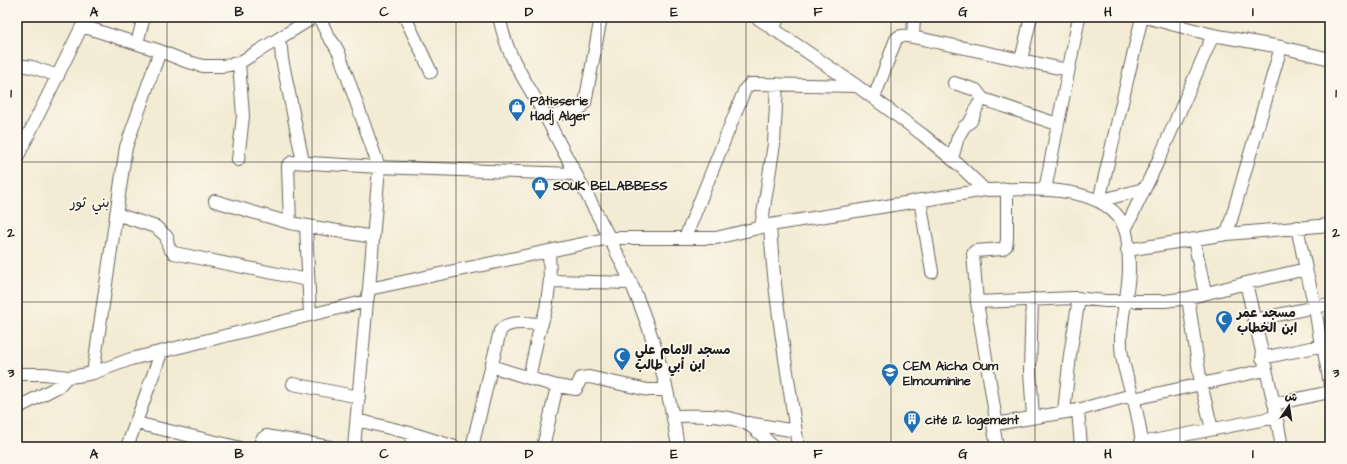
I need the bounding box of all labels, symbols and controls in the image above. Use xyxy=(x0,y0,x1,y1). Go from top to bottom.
text: A xyxy=(90,3,99,21)
text: B xyxy=(234,3,244,21)
text: C xyxy=(379,3,389,21)
text: D xyxy=(525,3,534,21)
text: E xyxy=(670,3,678,21)
text: F xyxy=(813,3,823,21)
text: G xyxy=(958,3,968,21)
text: H xyxy=(1104,3,1112,21)
text: I xyxy=(1252,3,1254,21)
text: 1 xyxy=(10,84,12,102)
text: 1 xyxy=(1335,84,1337,102)
place label: Pâtisserie Hadj Alger xyxy=(530,92,591,127)
shop icon: Pâtisserie Hadj Alger xyxy=(507,97,527,122)
shop icon: SOUK BELABBESS xyxy=(530,175,550,200)
place label: SOUK BELABBESS xyxy=(552,177,668,195)
district label: بني ثور xyxy=(69,193,110,215)
text: 2 xyxy=(6,224,15,242)
text: 2 xyxy=(1331,224,1340,242)
place label: مسجد عمر ابن الخطاب xyxy=(1235,304,1297,337)
mosque icon: مسجد عمر ابن الخطاب xyxy=(1214,309,1234,334)
place label: مسجد الامام علي ابن أبي طالب xyxy=(635,341,731,377)
mosque icon: مسجد الامام علي ابن أبي طالب xyxy=(612,346,632,371)
place label: CEM Aicha Oum Elmouminine xyxy=(903,357,999,390)
school or university icon: CEM Aicha Oum Elmouminine xyxy=(880,362,900,387)
text: 3 xyxy=(7,364,15,382)
text: 3 xyxy=(1332,364,1340,382)
north arrow xyxy=(1269,386,1309,426)
text: ش xyxy=(1284,388,1299,405)
building icon: cité 12 logement xyxy=(902,409,922,434)
place label: cité 12 logement xyxy=(925,411,1020,431)
text: A xyxy=(90,445,99,463)
text: B xyxy=(234,445,244,463)
text: C xyxy=(379,445,389,463)
text: D xyxy=(525,445,534,463)
text: E xyxy=(670,445,678,463)
text: F xyxy=(813,445,823,463)
text: G xyxy=(958,445,968,463)
text: H xyxy=(1104,445,1112,463)
text: I xyxy=(1252,445,1254,463)

